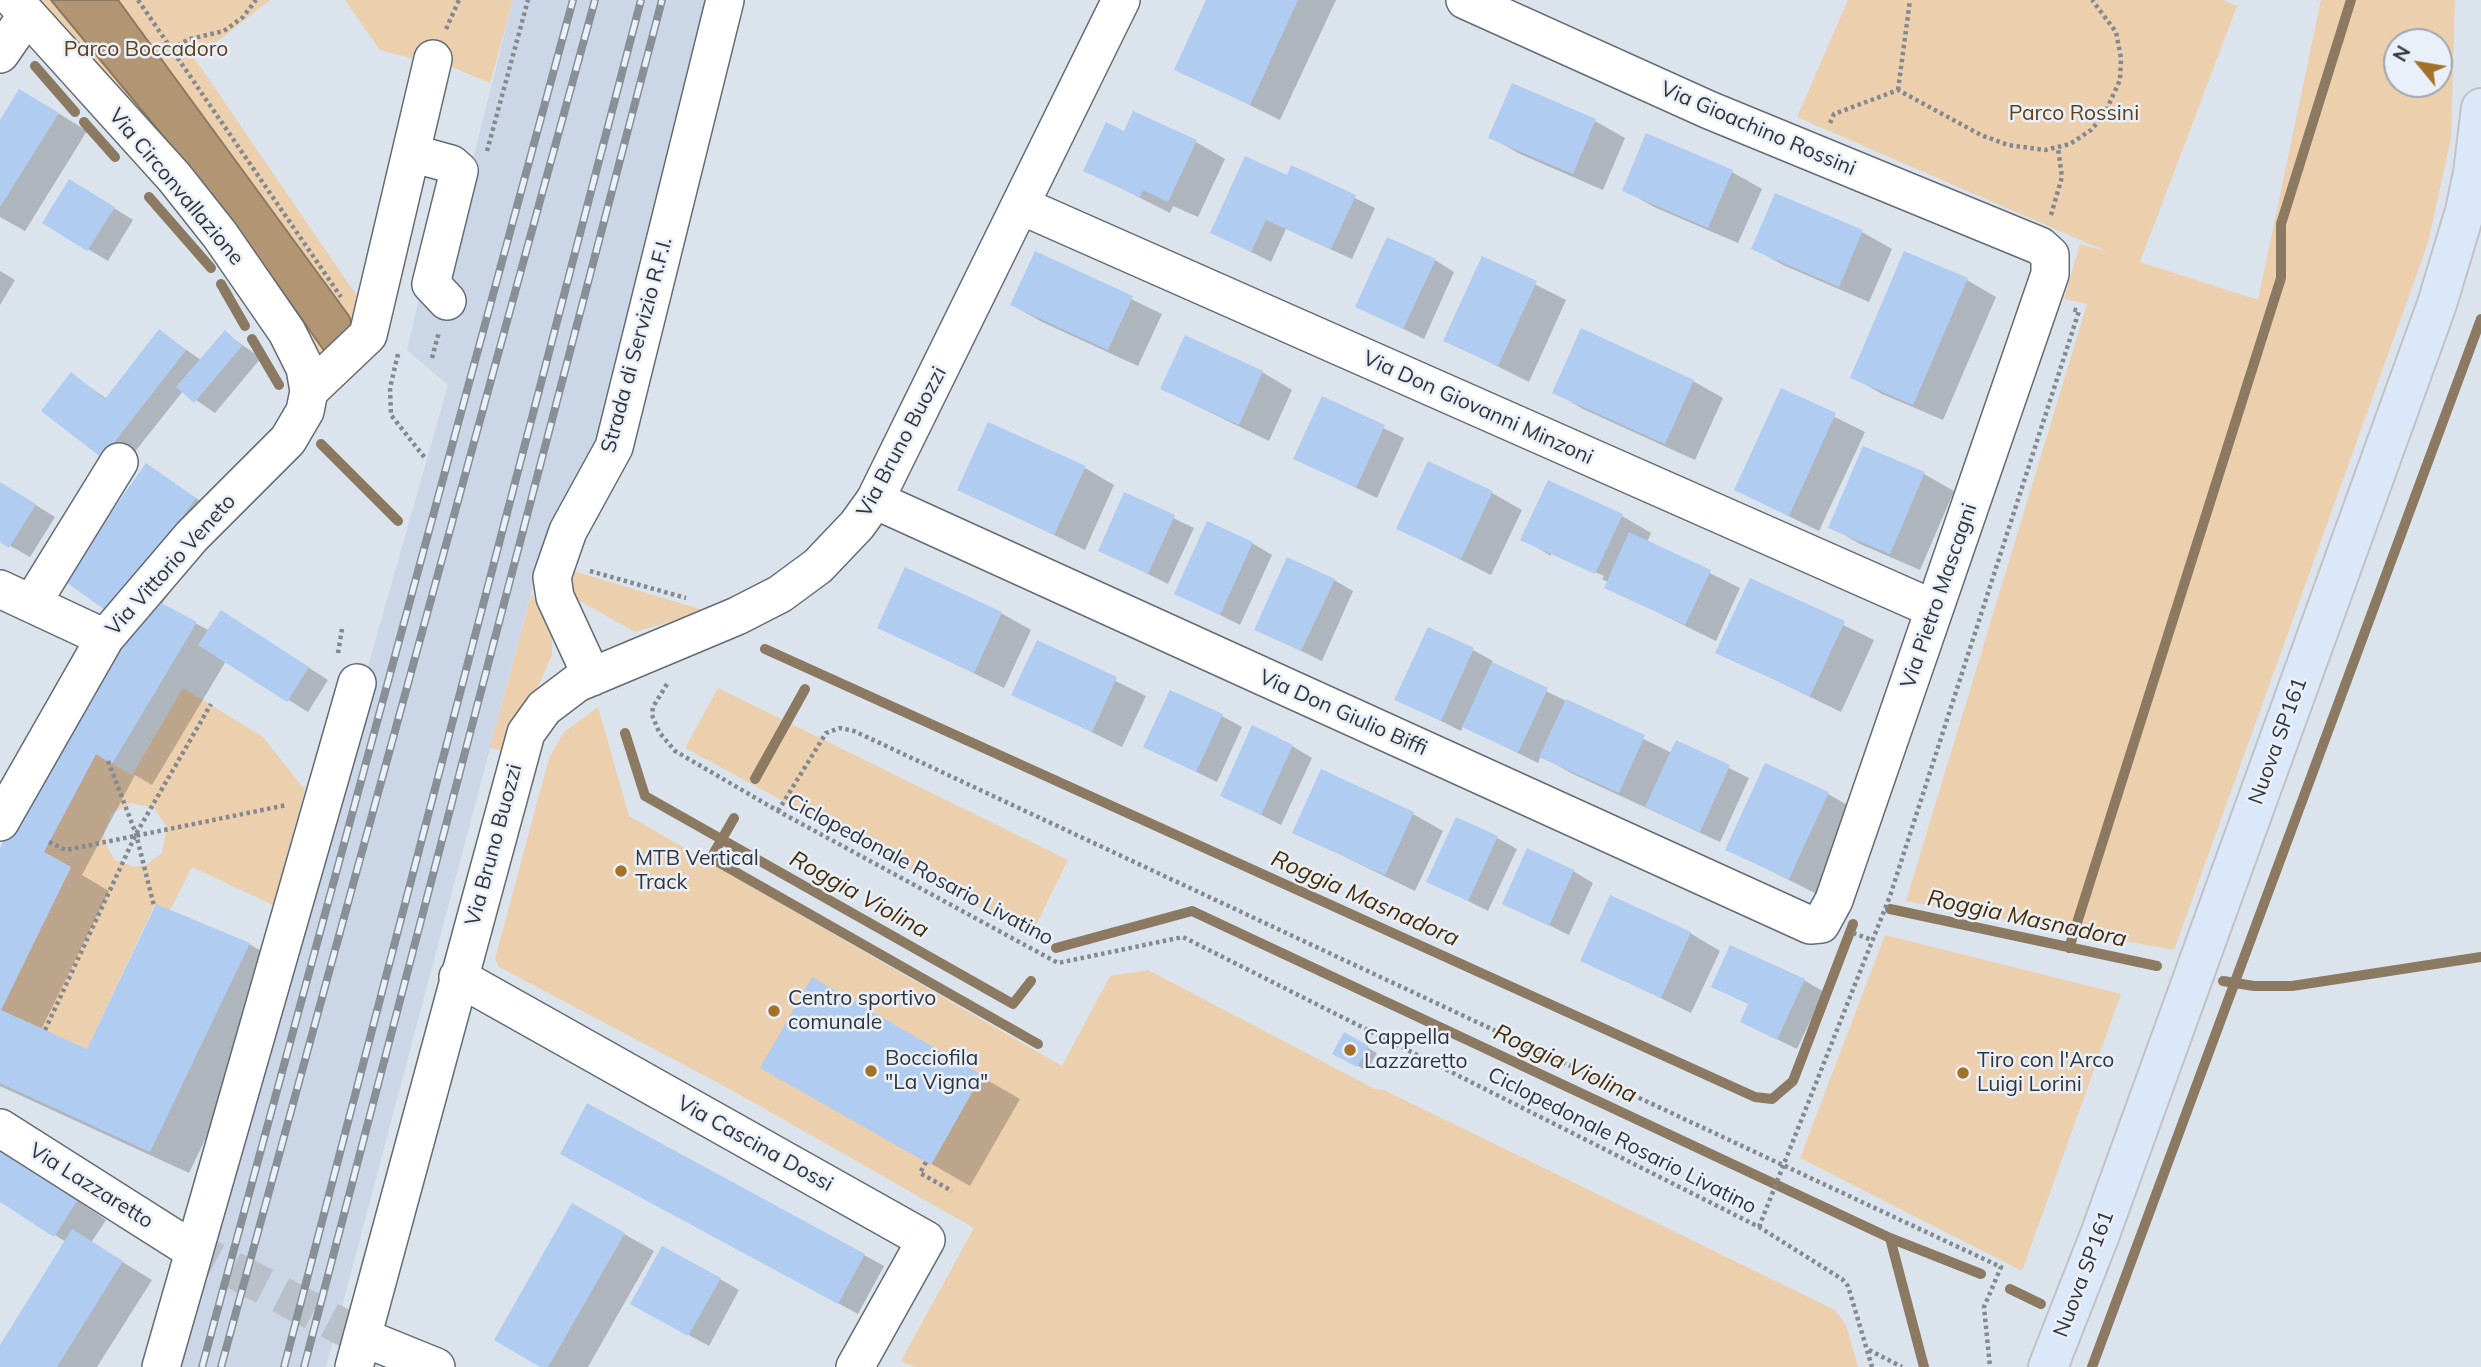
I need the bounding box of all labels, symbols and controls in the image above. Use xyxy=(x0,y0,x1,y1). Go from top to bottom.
north arrow xyxy=(2383,28,2453,98)
park label: Parco Boccadoro xyxy=(64,37,228,63)
text: N xyxy=(2388,41,2416,66)
street label: Via Gioachino Rossini xyxy=(1657,76,1859,182)
park label: Parco Rossini xyxy=(2009,101,2139,127)
street label: Via Circonvallazione xyxy=(103,104,249,270)
street label: Strada di Servizio R.F.I. xyxy=(596,234,678,456)
street label: Via Don Giovanni Minzoni xyxy=(1359,346,1597,470)
street label: Via Bruno Buozzi xyxy=(852,363,952,521)
street label: Via Vittorio Veneto xyxy=(101,489,241,641)
street label: Via Pietro Mascagni xyxy=(1895,500,1983,692)
street label: Via Don Giulio Biffi xyxy=(1255,665,1431,761)
street label: Nuova SP161 xyxy=(2243,674,2313,808)
street label: Via Bruno Buozzi xyxy=(460,761,528,929)
street label: Ciclopedonale Rosario Livatino xyxy=(782,789,1058,951)
water label: Roggia Violina xyxy=(785,845,933,945)
water label: Roggia Masnadora xyxy=(1267,845,1463,953)
place label: MTB Vertical Track xyxy=(635,846,759,896)
marker: MTB Vertical Track xyxy=(613,863,629,879)
water label: Roggia Masnadora xyxy=(1925,884,2129,954)
place label: Centro sportivo comunale xyxy=(788,986,936,1036)
marker: Centro sportivo comunale xyxy=(766,1003,782,1019)
water label: Roggia Violina xyxy=(1489,1019,1641,1109)
place label: Cappella Lazzaretto xyxy=(1364,1025,1468,1075)
marker: Cappella Lazzaretto xyxy=(1342,1042,1358,1058)
place label: Bocciofila "La Vigna" xyxy=(885,1046,988,1096)
place label: Tiro con l'Arco Luigi Lorini xyxy=(1977,1048,2114,1098)
street label: Ciclopedonale Rosario Livatino xyxy=(1483,1062,1761,1220)
marker: Bocciofila "La Vigna" xyxy=(863,1063,879,1079)
marker: Tiro con l'Arco Luigi Lorini xyxy=(1955,1065,1971,1081)
street label: Via Cascina Dossi xyxy=(673,1091,837,1197)
street label: Via Lazzaretto xyxy=(24,1138,158,1234)
street label: Nuova SP161 xyxy=(2048,1207,2120,1341)

